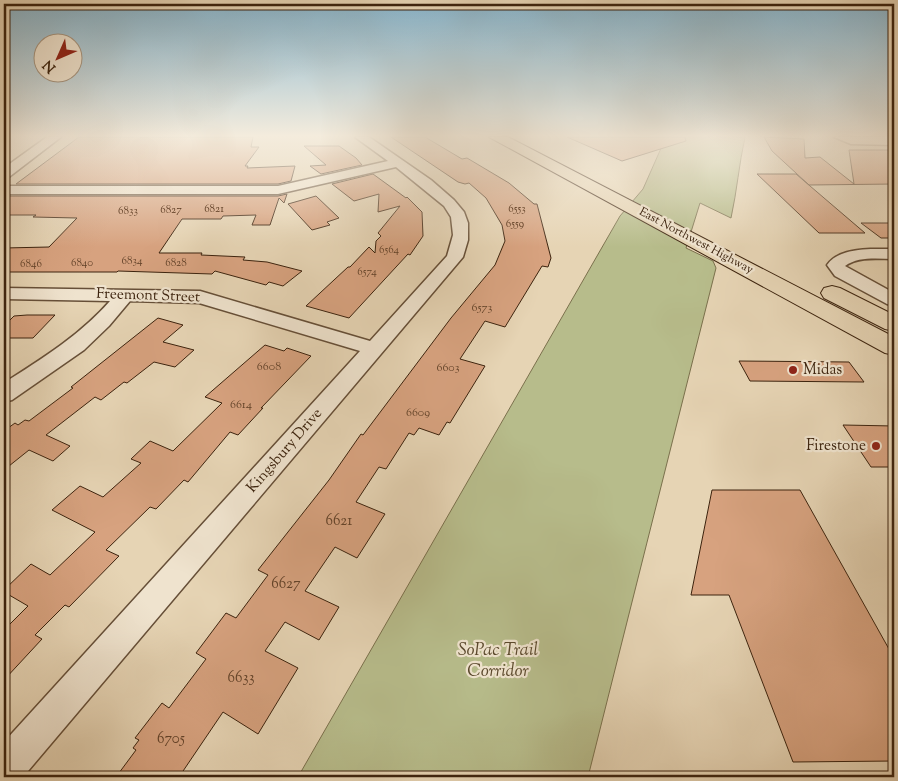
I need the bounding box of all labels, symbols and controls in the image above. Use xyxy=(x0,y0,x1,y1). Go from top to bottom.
north arrow xyxy=(32,32,82,82)
text: N xyxy=(39,55,61,77)
house number: 6821 xyxy=(204,201,224,217)
house number: 6553 xyxy=(508,201,526,217)
house number: 6827 xyxy=(160,202,182,218)
house number: 6833 xyxy=(118,203,138,219)
street label: East Northwest Highway xyxy=(636,203,756,279)
house number: 6559 xyxy=(506,216,524,232)
house number: 6564 xyxy=(379,242,399,258)
house number: 6834 xyxy=(122,253,143,269)
house number: 6840 xyxy=(71,255,93,271)
house number: 6828 xyxy=(165,255,187,271)
house number: 6846 xyxy=(20,256,42,272)
house number: 6574 xyxy=(357,264,377,280)
street label: Freemont Street xyxy=(96,284,200,308)
house number: 6573 xyxy=(472,299,493,317)
house number: 6608 xyxy=(257,358,281,376)
house number: 6603 xyxy=(436,359,460,377)
place label: Midas xyxy=(803,360,842,381)
marker: Midas xyxy=(787,364,799,376)
house number: 6614 xyxy=(230,396,252,414)
street label: Kingsbury Drive xyxy=(242,404,328,498)
house number: 6609 xyxy=(406,404,430,422)
place label: Firestone xyxy=(806,436,866,457)
marker: Firestone xyxy=(870,440,882,452)
house number: 6621 xyxy=(326,511,352,532)
house number: 6627 xyxy=(271,574,301,595)
park label: SoPac Trail Corridor xyxy=(458,638,538,685)
house number: 6633 xyxy=(227,668,255,689)
house number: 6705 xyxy=(157,729,185,750)

